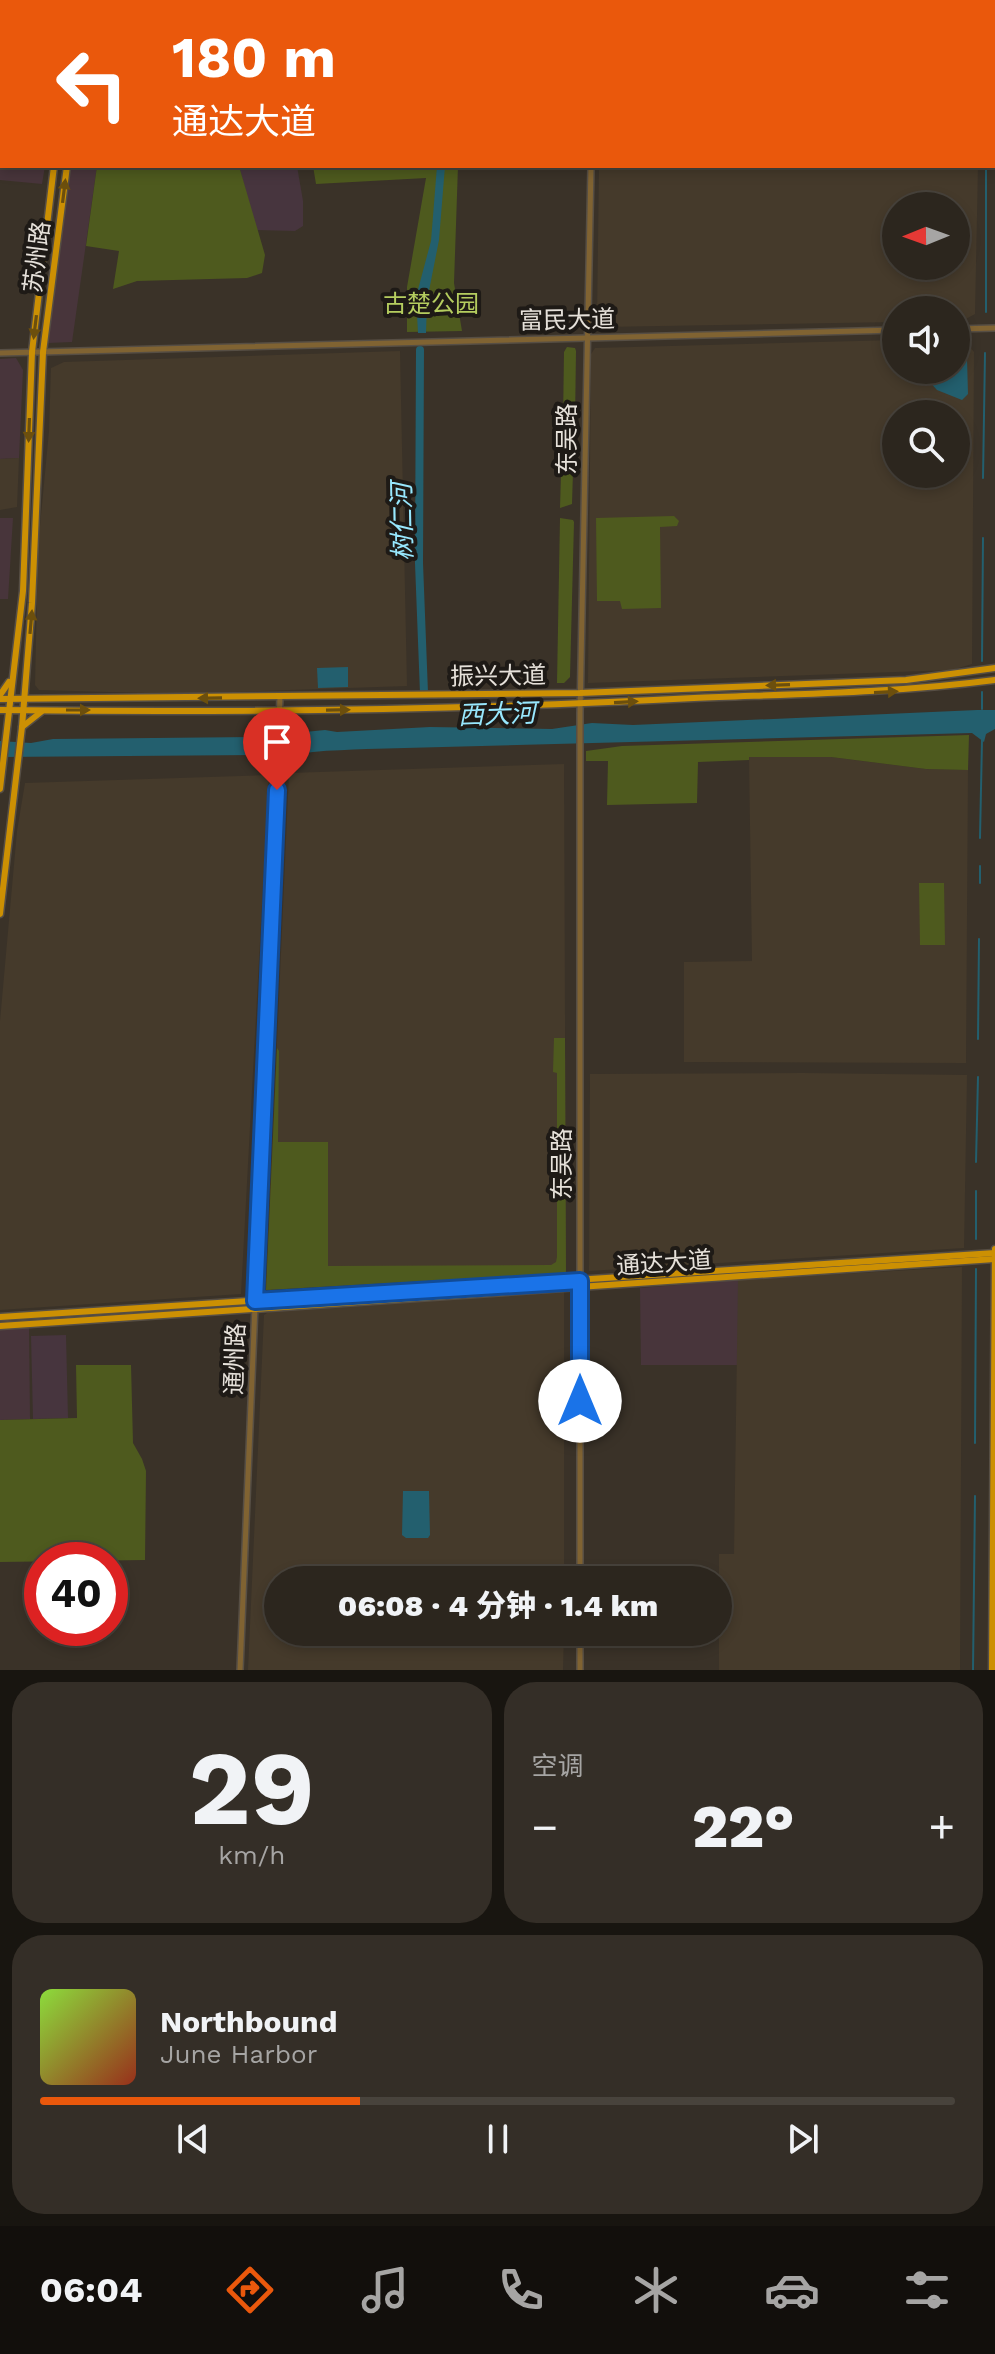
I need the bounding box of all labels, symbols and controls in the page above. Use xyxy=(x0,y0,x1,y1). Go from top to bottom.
text: 180 m xyxy=(172,25,336,91)
icon: left xyxy=(40,32,144,136)
text: 通达大道 xyxy=(172,101,316,143)
one-way arrow xyxy=(57,178,70,203)
north arrow xyxy=(882,192,970,280)
map controls xyxy=(882,192,970,488)
street label: 苏州路 xyxy=(19,220,55,294)
park label: 古楚公园 xyxy=(383,290,479,318)
button: sound xyxy=(882,296,970,384)
street label: 富民大道 xyxy=(519,305,615,335)
one-way arrow xyxy=(28,315,41,340)
button: search xyxy=(882,400,970,488)
street label: 东吴路 xyxy=(553,403,581,475)
one-way arrow xyxy=(22,418,35,443)
water label: 树仁河 xyxy=(386,478,418,561)
one-way arrow xyxy=(24,609,37,634)
street label: 振兴大道 xyxy=(450,661,546,691)
one-way arrow xyxy=(765,679,790,692)
one-way arrow xyxy=(874,685,899,698)
one-way arrow xyxy=(197,692,222,704)
one-way arrow xyxy=(614,695,639,708)
water label: 西大河 xyxy=(457,697,541,730)
one-way arrow xyxy=(326,703,351,716)
one-way arrow xyxy=(66,704,91,716)
pin xyxy=(243,708,311,790)
icon: arrive xyxy=(255,720,299,764)
street label: 东吴路 xyxy=(548,1128,576,1200)
street label: 通达大道 xyxy=(615,1246,713,1280)
street label: 通州路 xyxy=(220,1323,250,1395)
position arrow xyxy=(538,1359,622,1443)
speed limit sign: 40 xyxy=(24,1542,128,1646)
text: 06:08 · 4 分钟 · 1.4 km xyxy=(338,1588,658,1623)
text: 29 xyxy=(189,1727,315,1849)
text: 空调 xyxy=(532,1751,584,1781)
text: 22° xyxy=(692,1791,795,1862)
text: − xyxy=(532,1801,558,1853)
text: + xyxy=(928,1801,955,1853)
text: km/h xyxy=(218,1840,285,1870)
text: Northbound xyxy=(160,2004,337,2039)
text: June Harbor xyxy=(160,2039,317,2069)
icon: previous xyxy=(171,2117,215,2161)
icon: pause xyxy=(476,2117,520,2161)
icon: next xyxy=(781,2117,825,2161)
icon: directions xyxy=(222,2262,278,2318)
icon: music xyxy=(357,2262,413,2318)
icon: phone xyxy=(493,2262,549,2318)
icon: climate xyxy=(628,2262,684,2318)
icon: car xyxy=(764,2262,820,2318)
icon: filters xyxy=(899,2262,955,2318)
text: 06:04 xyxy=(40,2269,142,2311)

